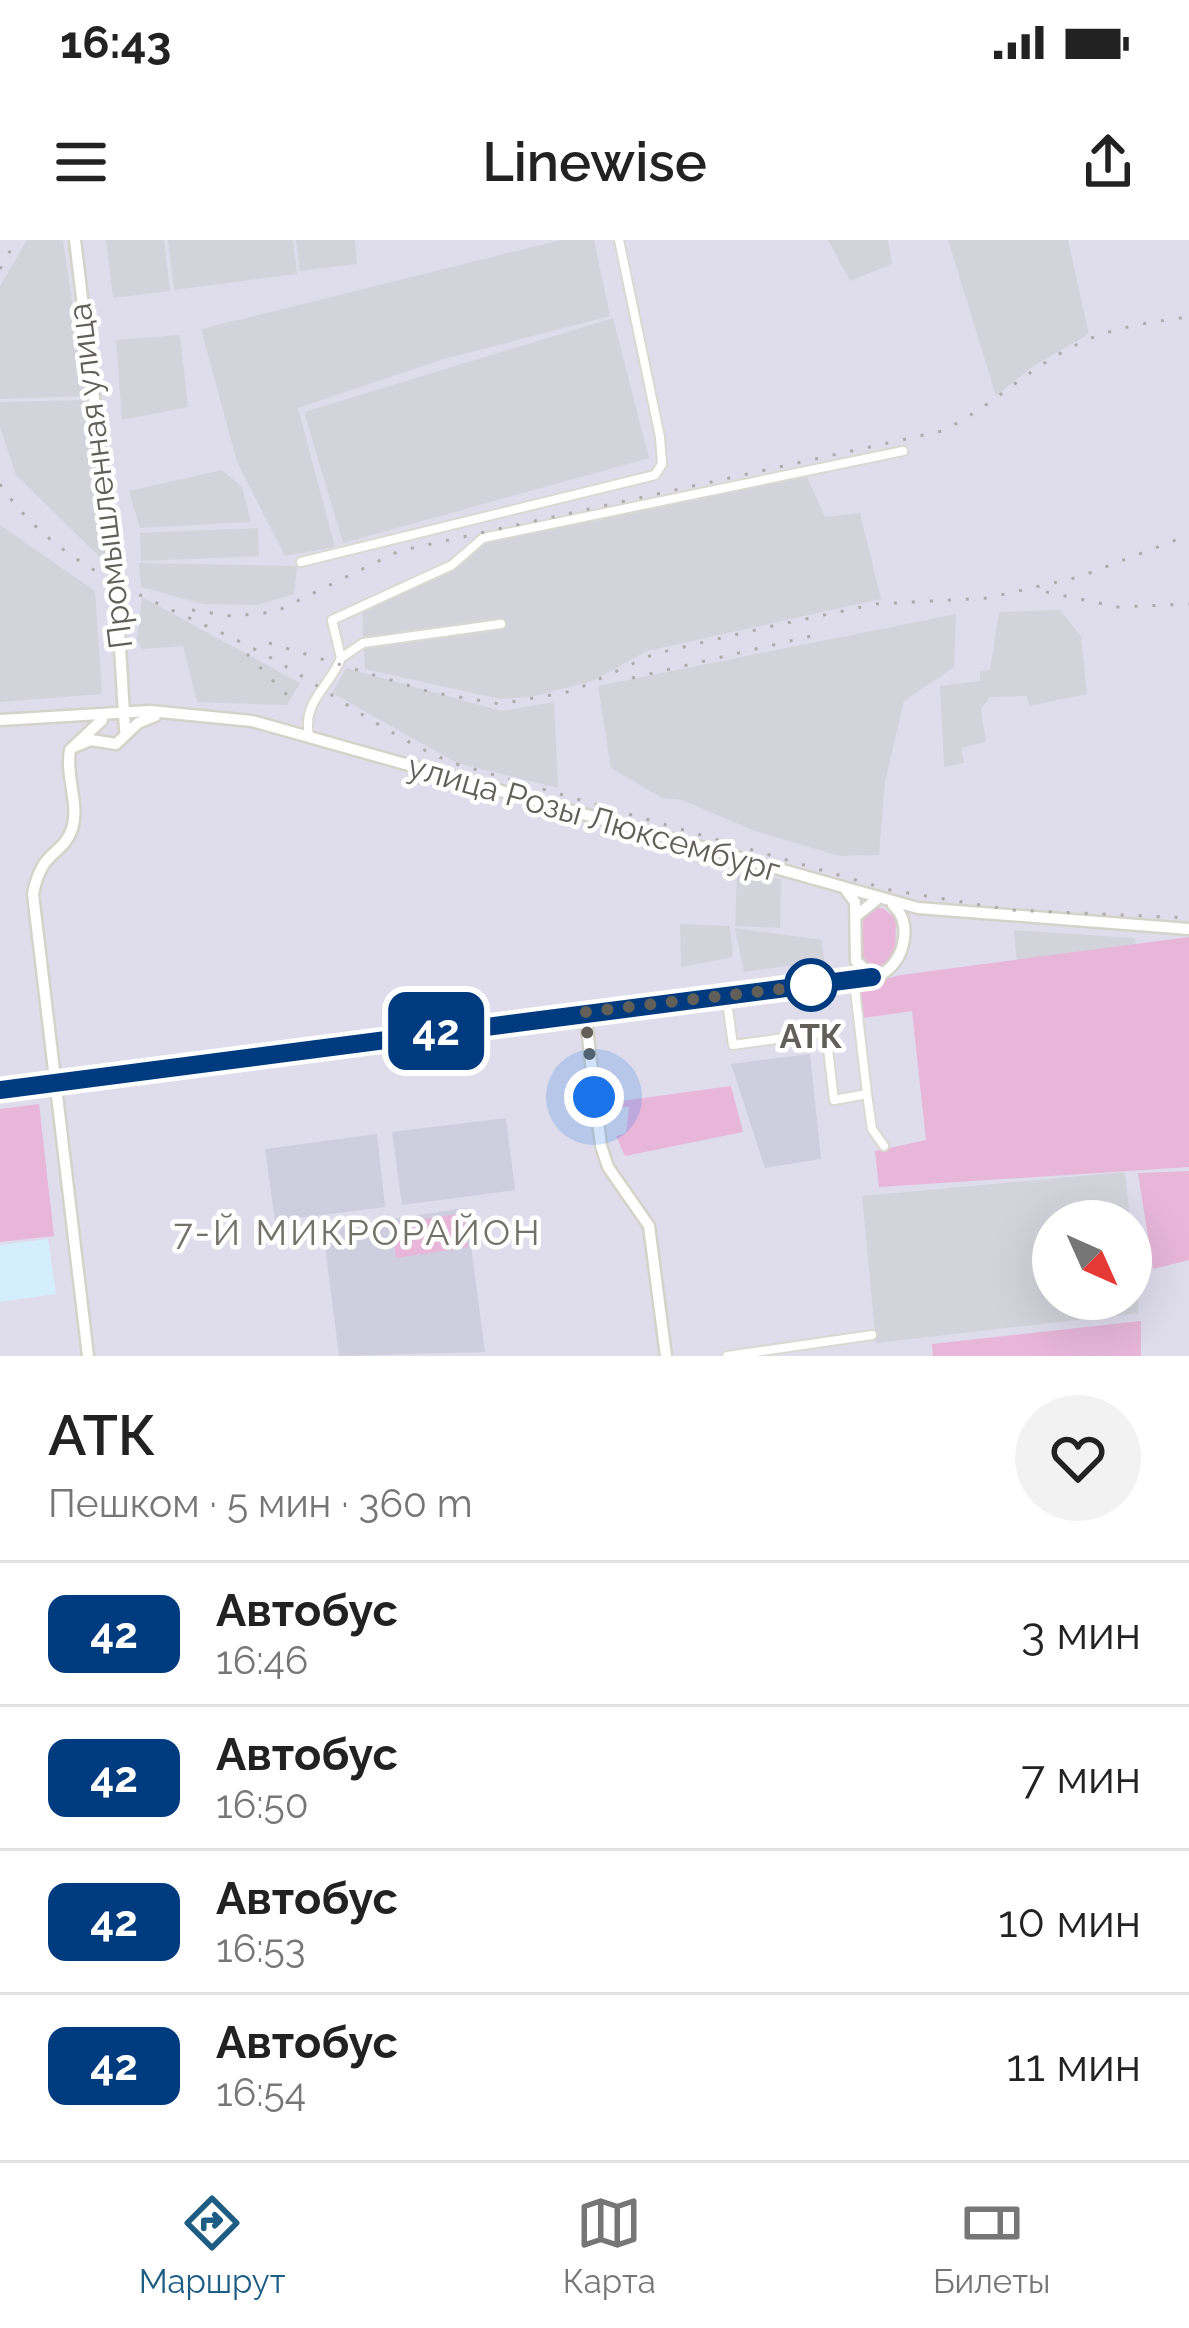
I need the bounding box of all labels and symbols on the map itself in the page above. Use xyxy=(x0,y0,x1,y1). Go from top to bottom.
street label: Промышленная улица xyxy=(59,301,141,651)
street label: улица Розы Люксембург xyxy=(403,746,785,890)
marker: АТК xyxy=(786,960,836,1010)
line badge: 42 xyxy=(382,992,490,1070)
place label: АТК xyxy=(779,1017,843,1056)
your location xyxy=(564,1067,624,1127)
north arrow xyxy=(1032,1200,1152,1320)
district label: 7-Й МИКРОРАЙОН xyxy=(173,1211,543,1253)

